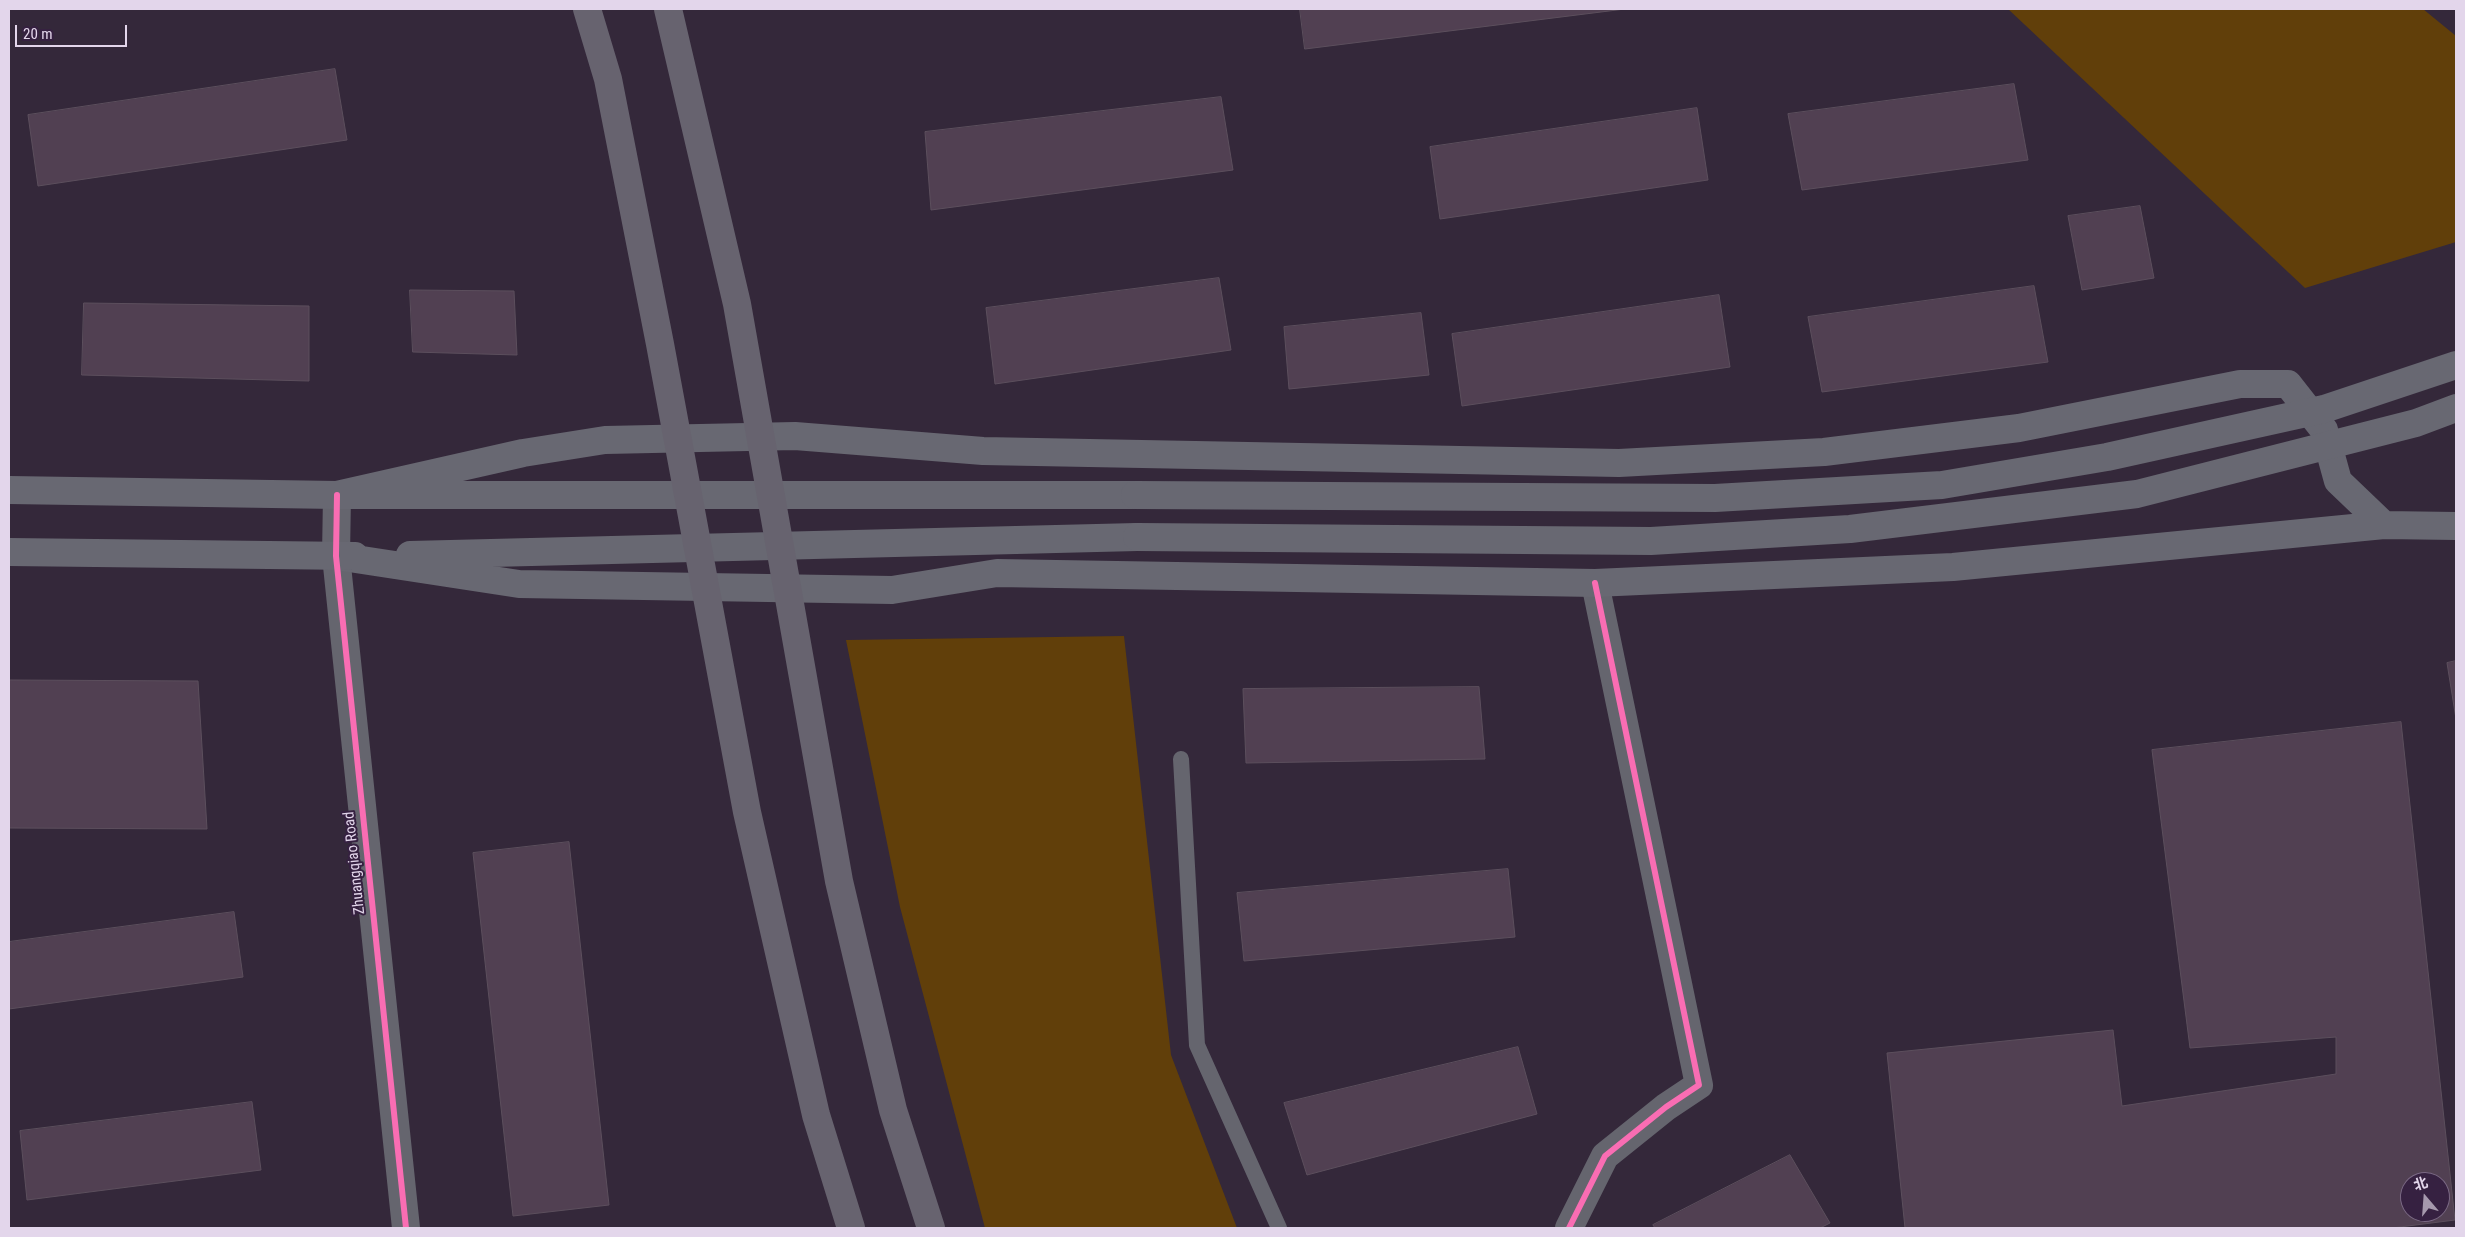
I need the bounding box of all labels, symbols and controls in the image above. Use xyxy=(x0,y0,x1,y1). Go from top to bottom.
scale bar xyxy=(18,15,130,47)
text: 20 m xyxy=(23,25,53,43)
street label: Zhuangqiao Road xyxy=(341,811,369,915)
north arrow xyxy=(2400,1172,2450,1222)
text: 北 xyxy=(2412,1174,2430,1193)

